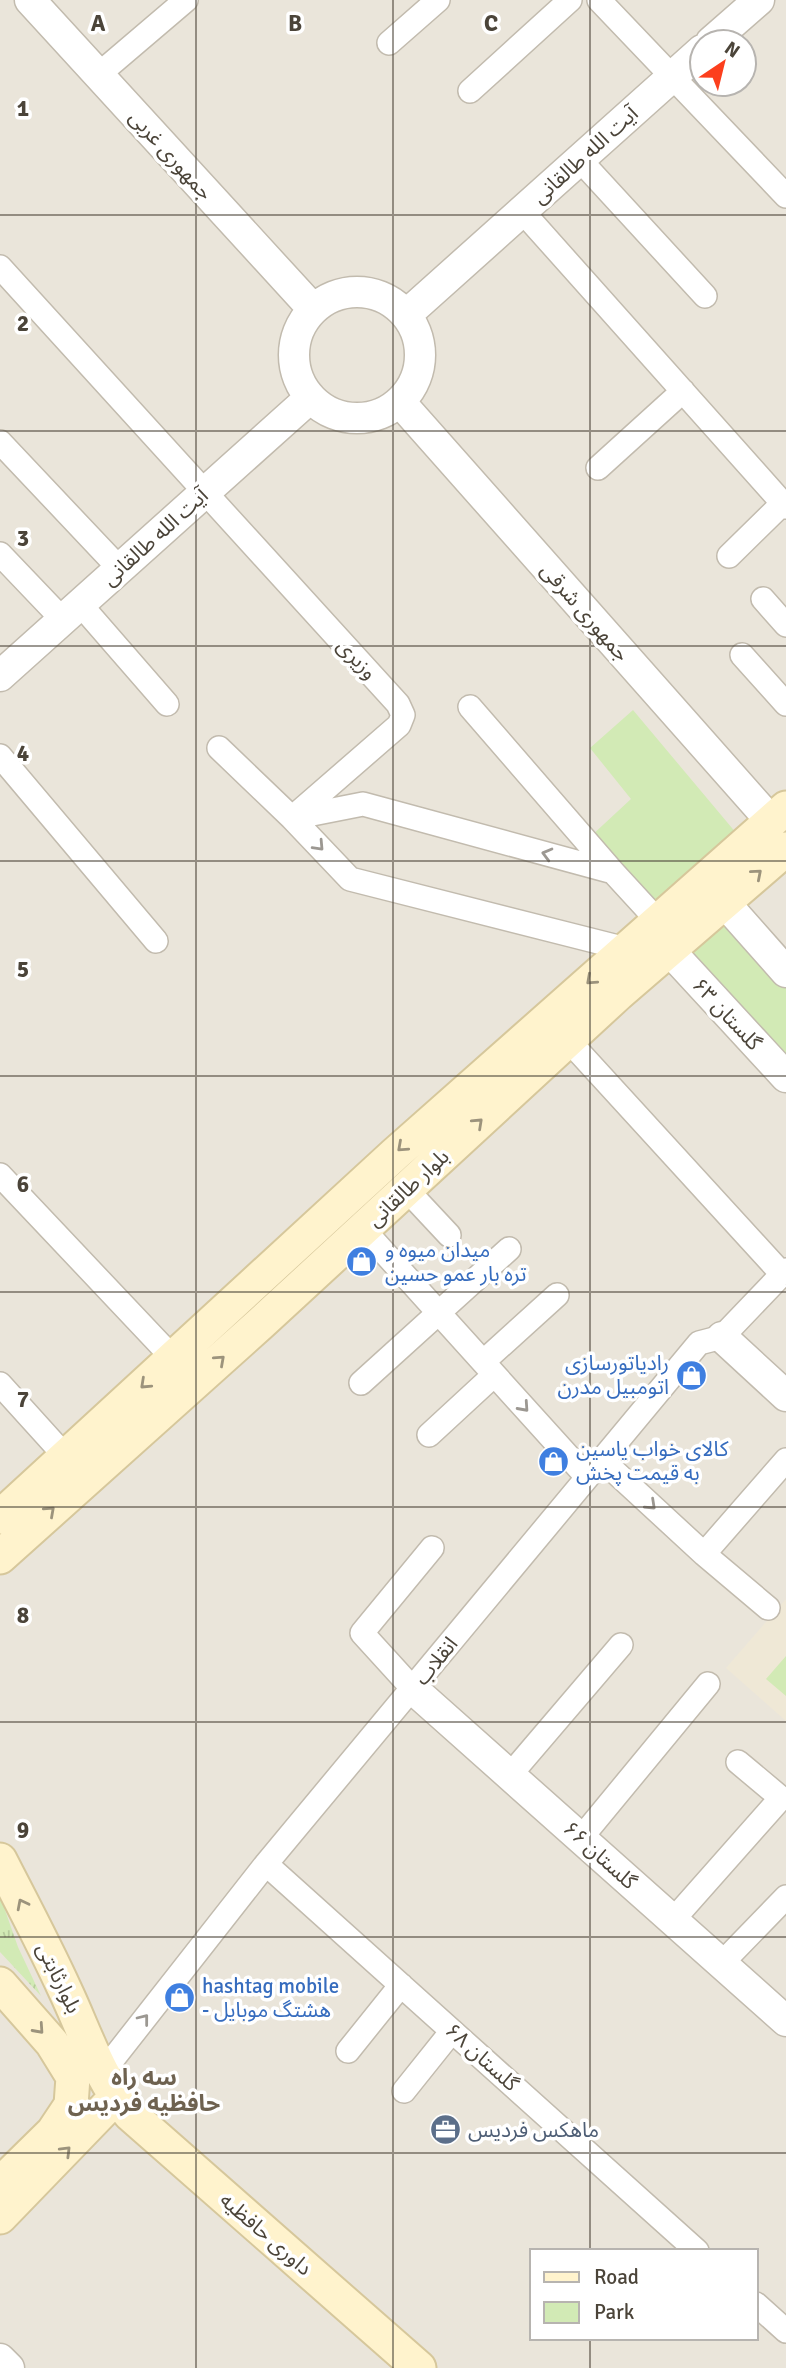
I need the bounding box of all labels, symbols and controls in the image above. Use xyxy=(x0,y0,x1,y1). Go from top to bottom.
text: A xyxy=(91,9,106,38)
text: B xyxy=(288,9,302,38)
text: C xyxy=(484,9,498,38)
north arrow xyxy=(688,28,758,98)
text: N xyxy=(720,36,744,64)
text: 1 xyxy=(17,94,29,123)
street label: آیت الله طالقانی xyxy=(527,100,644,209)
street label: جمهوری غربی xyxy=(124,104,218,206)
text: 2 xyxy=(17,309,29,338)
street label: آیت الله طالقانی xyxy=(97,482,214,591)
text: 3 xyxy=(17,524,29,553)
street label: جمهوری شرقی xyxy=(535,557,635,667)
street label: وزیری xyxy=(331,633,383,685)
text: 4 xyxy=(17,739,29,768)
one-way arrow xyxy=(310,838,323,851)
one-way arrow xyxy=(541,848,553,862)
one-way arrow xyxy=(749,870,762,882)
text: 5 xyxy=(17,955,29,984)
one-way arrow xyxy=(586,972,599,984)
street label: گلستان ۶۳ xyxy=(687,972,767,1056)
one-way arrow xyxy=(470,1119,483,1131)
one-way arrow xyxy=(398,1139,411,1152)
street label: بلوار طالقانی xyxy=(362,1144,454,1232)
text: 6 xyxy=(17,1170,29,1199)
place label: میدان میوه و تره بار عمو حسین xyxy=(385,1237,527,1287)
shop icon: میدان میوه و تره بار عمو حسین xyxy=(345,1245,379,1279)
place label: رادیاتورسازی اتومبیل مدرن xyxy=(558,1350,669,1400)
one-way arrow xyxy=(212,1356,225,1368)
shop icon: رادیاتورسازی اتومبیل مدرن xyxy=(675,1358,709,1392)
one-way arrow xyxy=(140,1376,153,1388)
text: 7 xyxy=(17,1385,29,1414)
one-way arrow xyxy=(516,1399,528,1412)
place label: کالای خواب یاسین به قیمت پخش xyxy=(576,1436,729,1486)
shop icon: کالای خواب یاسین به قیمت پخش xyxy=(536,1444,570,1478)
one-way arrow xyxy=(643,1497,656,1510)
one-way arrow xyxy=(42,1507,55,1519)
text: 8 xyxy=(17,1601,29,1630)
street label: انقلاب xyxy=(409,1632,463,1690)
street label: گلستان ۶۶ xyxy=(558,1815,642,1895)
text: 9 xyxy=(17,1816,29,1845)
one-way arrow xyxy=(16,1899,30,1911)
street label: بلوارثابتی xyxy=(31,1938,87,2018)
place label: hashtag mobile - هشتگ موبایل xyxy=(202,1973,339,2023)
shop icon: hashtag mobile - هشتگ موبایل xyxy=(162,1981,196,2015)
one-way arrow xyxy=(136,2015,149,2027)
street label: گلستان ۶۸ xyxy=(440,2017,524,2097)
one-way arrow xyxy=(31,2020,43,2033)
district label: سه راه حافظیه فردیس xyxy=(68,2063,220,2118)
office icon: ماهکس فردیس xyxy=(428,2113,462,2147)
place label: ماهکس فردیس xyxy=(468,2117,599,2143)
one-way arrow xyxy=(57,2146,70,2159)
street label: داوری حافظیه xyxy=(215,2187,317,2281)
legend xyxy=(530,2249,758,2340)
text: Road xyxy=(594,2264,639,2290)
text: Park xyxy=(594,2299,635,2325)

